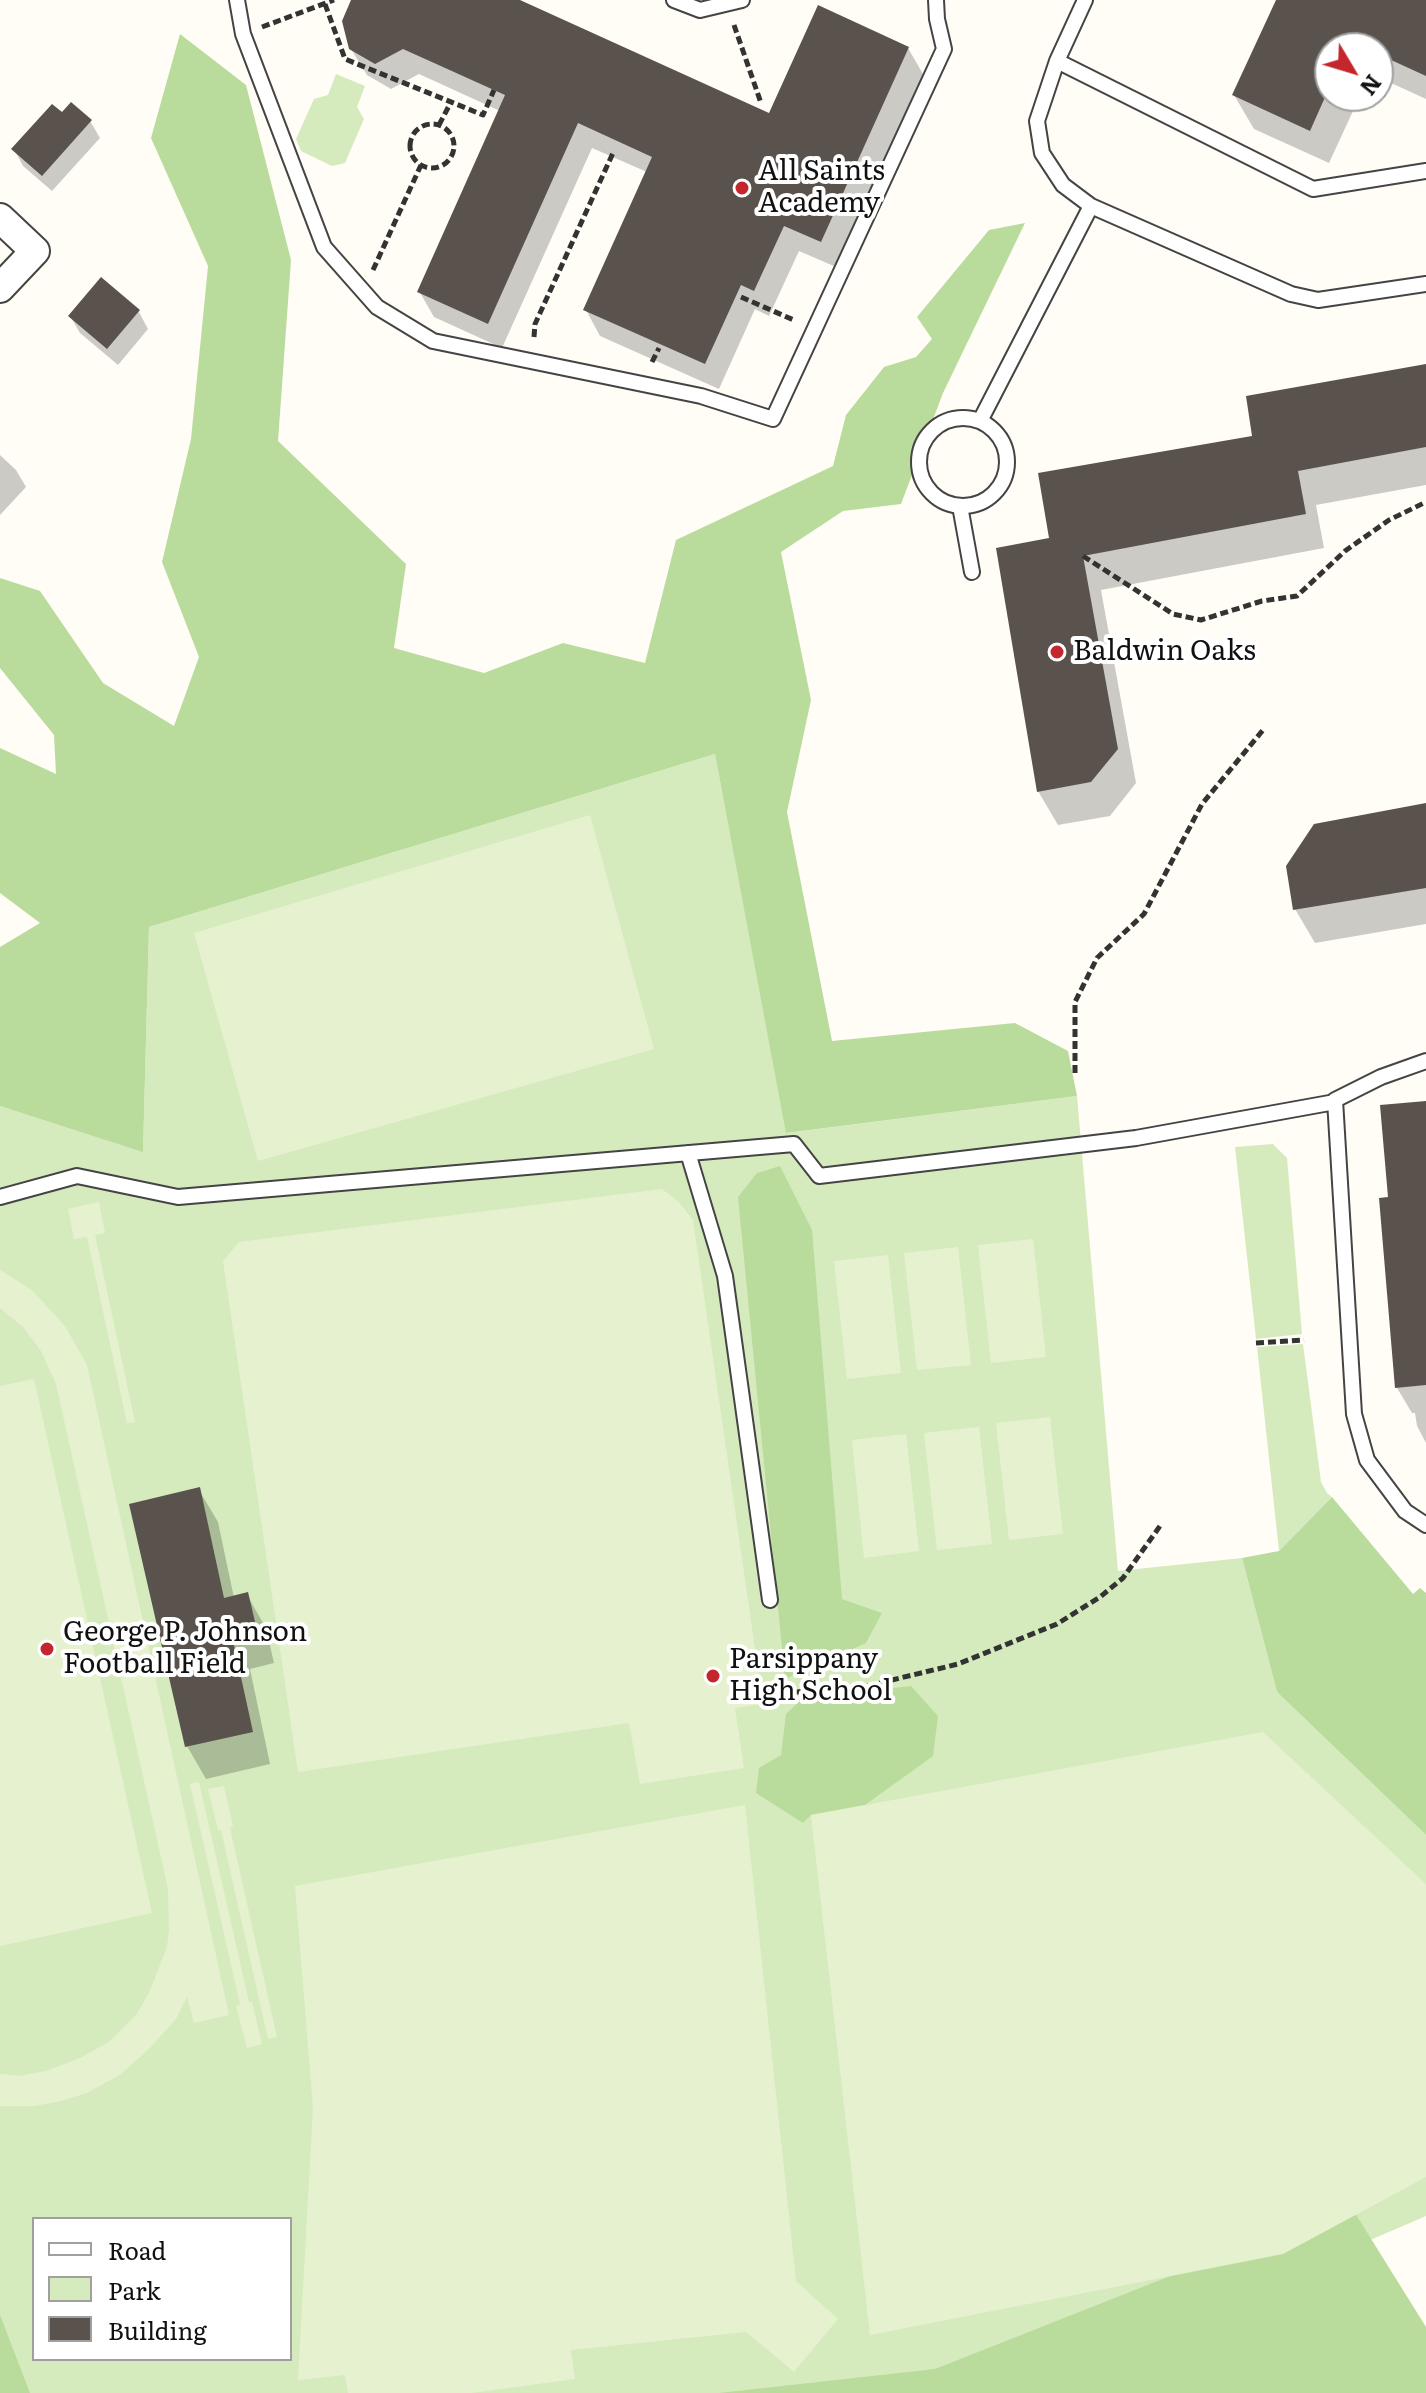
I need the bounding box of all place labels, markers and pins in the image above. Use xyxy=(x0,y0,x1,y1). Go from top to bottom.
place label: All Saints Academy xyxy=(758,155,885,221)
marker: All Saints Academy xyxy=(733,179,751,197)
place label: Baldwin Oaks xyxy=(1073,635,1256,669)
marker: Baldwin Oaks xyxy=(1048,643,1066,661)
place label: George P. Johnson Football Field xyxy=(63,1616,307,1682)
marker: George P. Johnson Football Field xyxy=(38,1640,56,1658)
place label: Parsippany High School xyxy=(729,1643,892,1709)
marker: Parsippany High School xyxy=(704,1667,722,1685)

